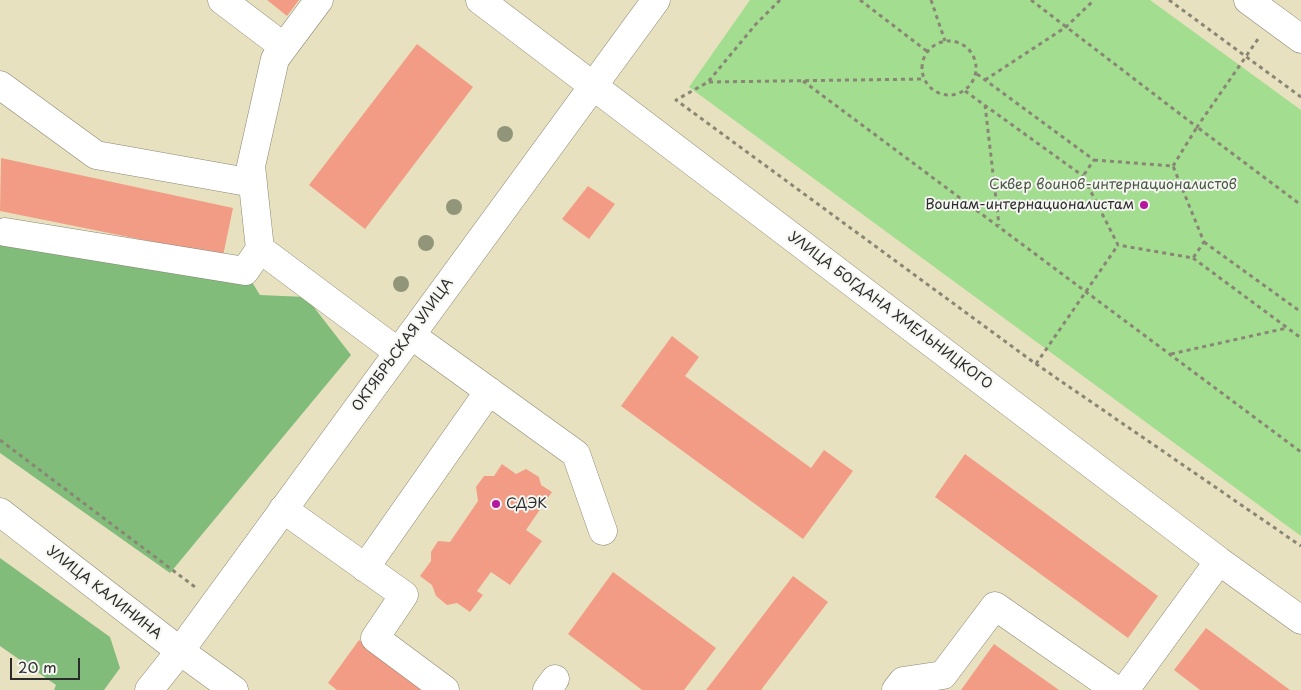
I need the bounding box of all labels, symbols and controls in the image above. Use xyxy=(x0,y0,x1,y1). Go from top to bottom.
park label: Сквер воинов-интернационалистов xyxy=(989,177,1237,193)
place label: Воинам-интернационалистам xyxy=(925,197,1134,213)
marker: Воинам-интернационалистам xyxy=(1138,199,1150,211)
street label: УЛИЦА БОГДАНА ХМЕЛЬНИЦКОГО xyxy=(785,229,995,393)
street label: ОКТЯБРЬСКАЯ УЛИЦА xyxy=(349,275,457,415)
place label: СДЭК xyxy=(506,496,547,512)
marker: СДЭК xyxy=(490,498,502,510)
street label: УЛИЦА КАЛИНИНА xyxy=(43,543,165,643)
scale bar xyxy=(12,648,82,680)
text: 20 m xyxy=(18,655,57,678)

